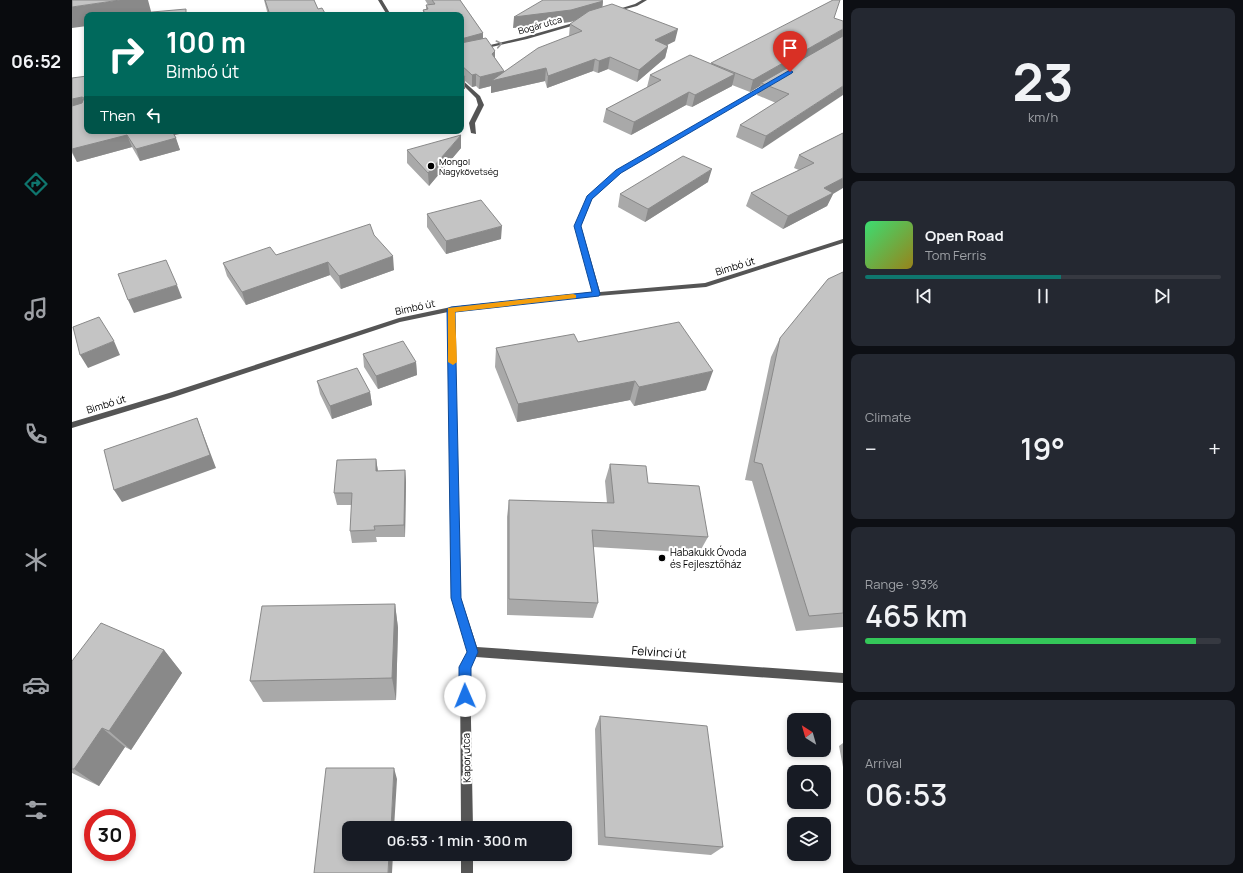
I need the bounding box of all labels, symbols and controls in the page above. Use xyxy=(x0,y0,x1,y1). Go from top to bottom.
street label: Bogár utca xyxy=(517,13,563,37)
text: 100 m xyxy=(166,23,246,61)
icon: right xyxy=(100,28,152,80)
pin xyxy=(773,31,807,72)
icon: arrive xyxy=(779,37,801,59)
one-way arrow xyxy=(496,41,502,49)
text: 23 xyxy=(1012,46,1074,117)
text: 06:52 xyxy=(11,49,61,73)
text: Bimbó út xyxy=(166,59,239,83)
icon: left xyxy=(143,104,165,126)
text: Then xyxy=(100,105,135,126)
text: km/h xyxy=(1028,108,1058,126)
place label: Mongol Nagykövetség xyxy=(439,155,498,178)
marker: Mongol Nagykövetség xyxy=(426,161,436,171)
icon: directions xyxy=(22,170,50,198)
text: Open Road xyxy=(925,225,1004,246)
text: Tom Ferris xyxy=(925,246,986,264)
street label: Bimbó út xyxy=(713,253,757,279)
icon: previous xyxy=(913,285,935,307)
icon: pause xyxy=(1032,285,1054,307)
icon: next xyxy=(1151,285,1173,307)
icon: music xyxy=(22,295,50,323)
street label: Bimbó út xyxy=(394,296,436,318)
street label: Bimbó út xyxy=(84,391,128,417)
text: Climate xyxy=(865,408,911,426)
icon: phone xyxy=(22,420,50,448)
text: 19° xyxy=(1020,428,1065,469)
text: − xyxy=(865,434,877,464)
text: + xyxy=(1208,434,1221,464)
place label: Habakukk Óvoda és Fejlesztőház xyxy=(670,545,746,571)
icon: climate xyxy=(22,546,50,574)
marker: Habakukk Óvoda és Fejlesztőház xyxy=(657,553,667,563)
text: Range · 93% xyxy=(865,575,939,593)
text: 465 km xyxy=(865,595,967,636)
street label: Felvinci út xyxy=(631,642,687,662)
icon: car xyxy=(22,671,50,699)
position arrow xyxy=(444,675,486,717)
north arrow xyxy=(787,713,831,757)
map controls xyxy=(787,713,831,861)
street label: Kapor utca xyxy=(459,733,473,783)
text: Arrival xyxy=(865,754,902,772)
button: search xyxy=(787,765,831,809)
text: 06:53 xyxy=(865,774,947,815)
icon: filters xyxy=(22,796,50,824)
speed limit sign: 30 xyxy=(84,809,136,861)
button: layers xyxy=(787,817,831,861)
text: 06:53 · 1 min · 300 m xyxy=(387,830,527,851)

